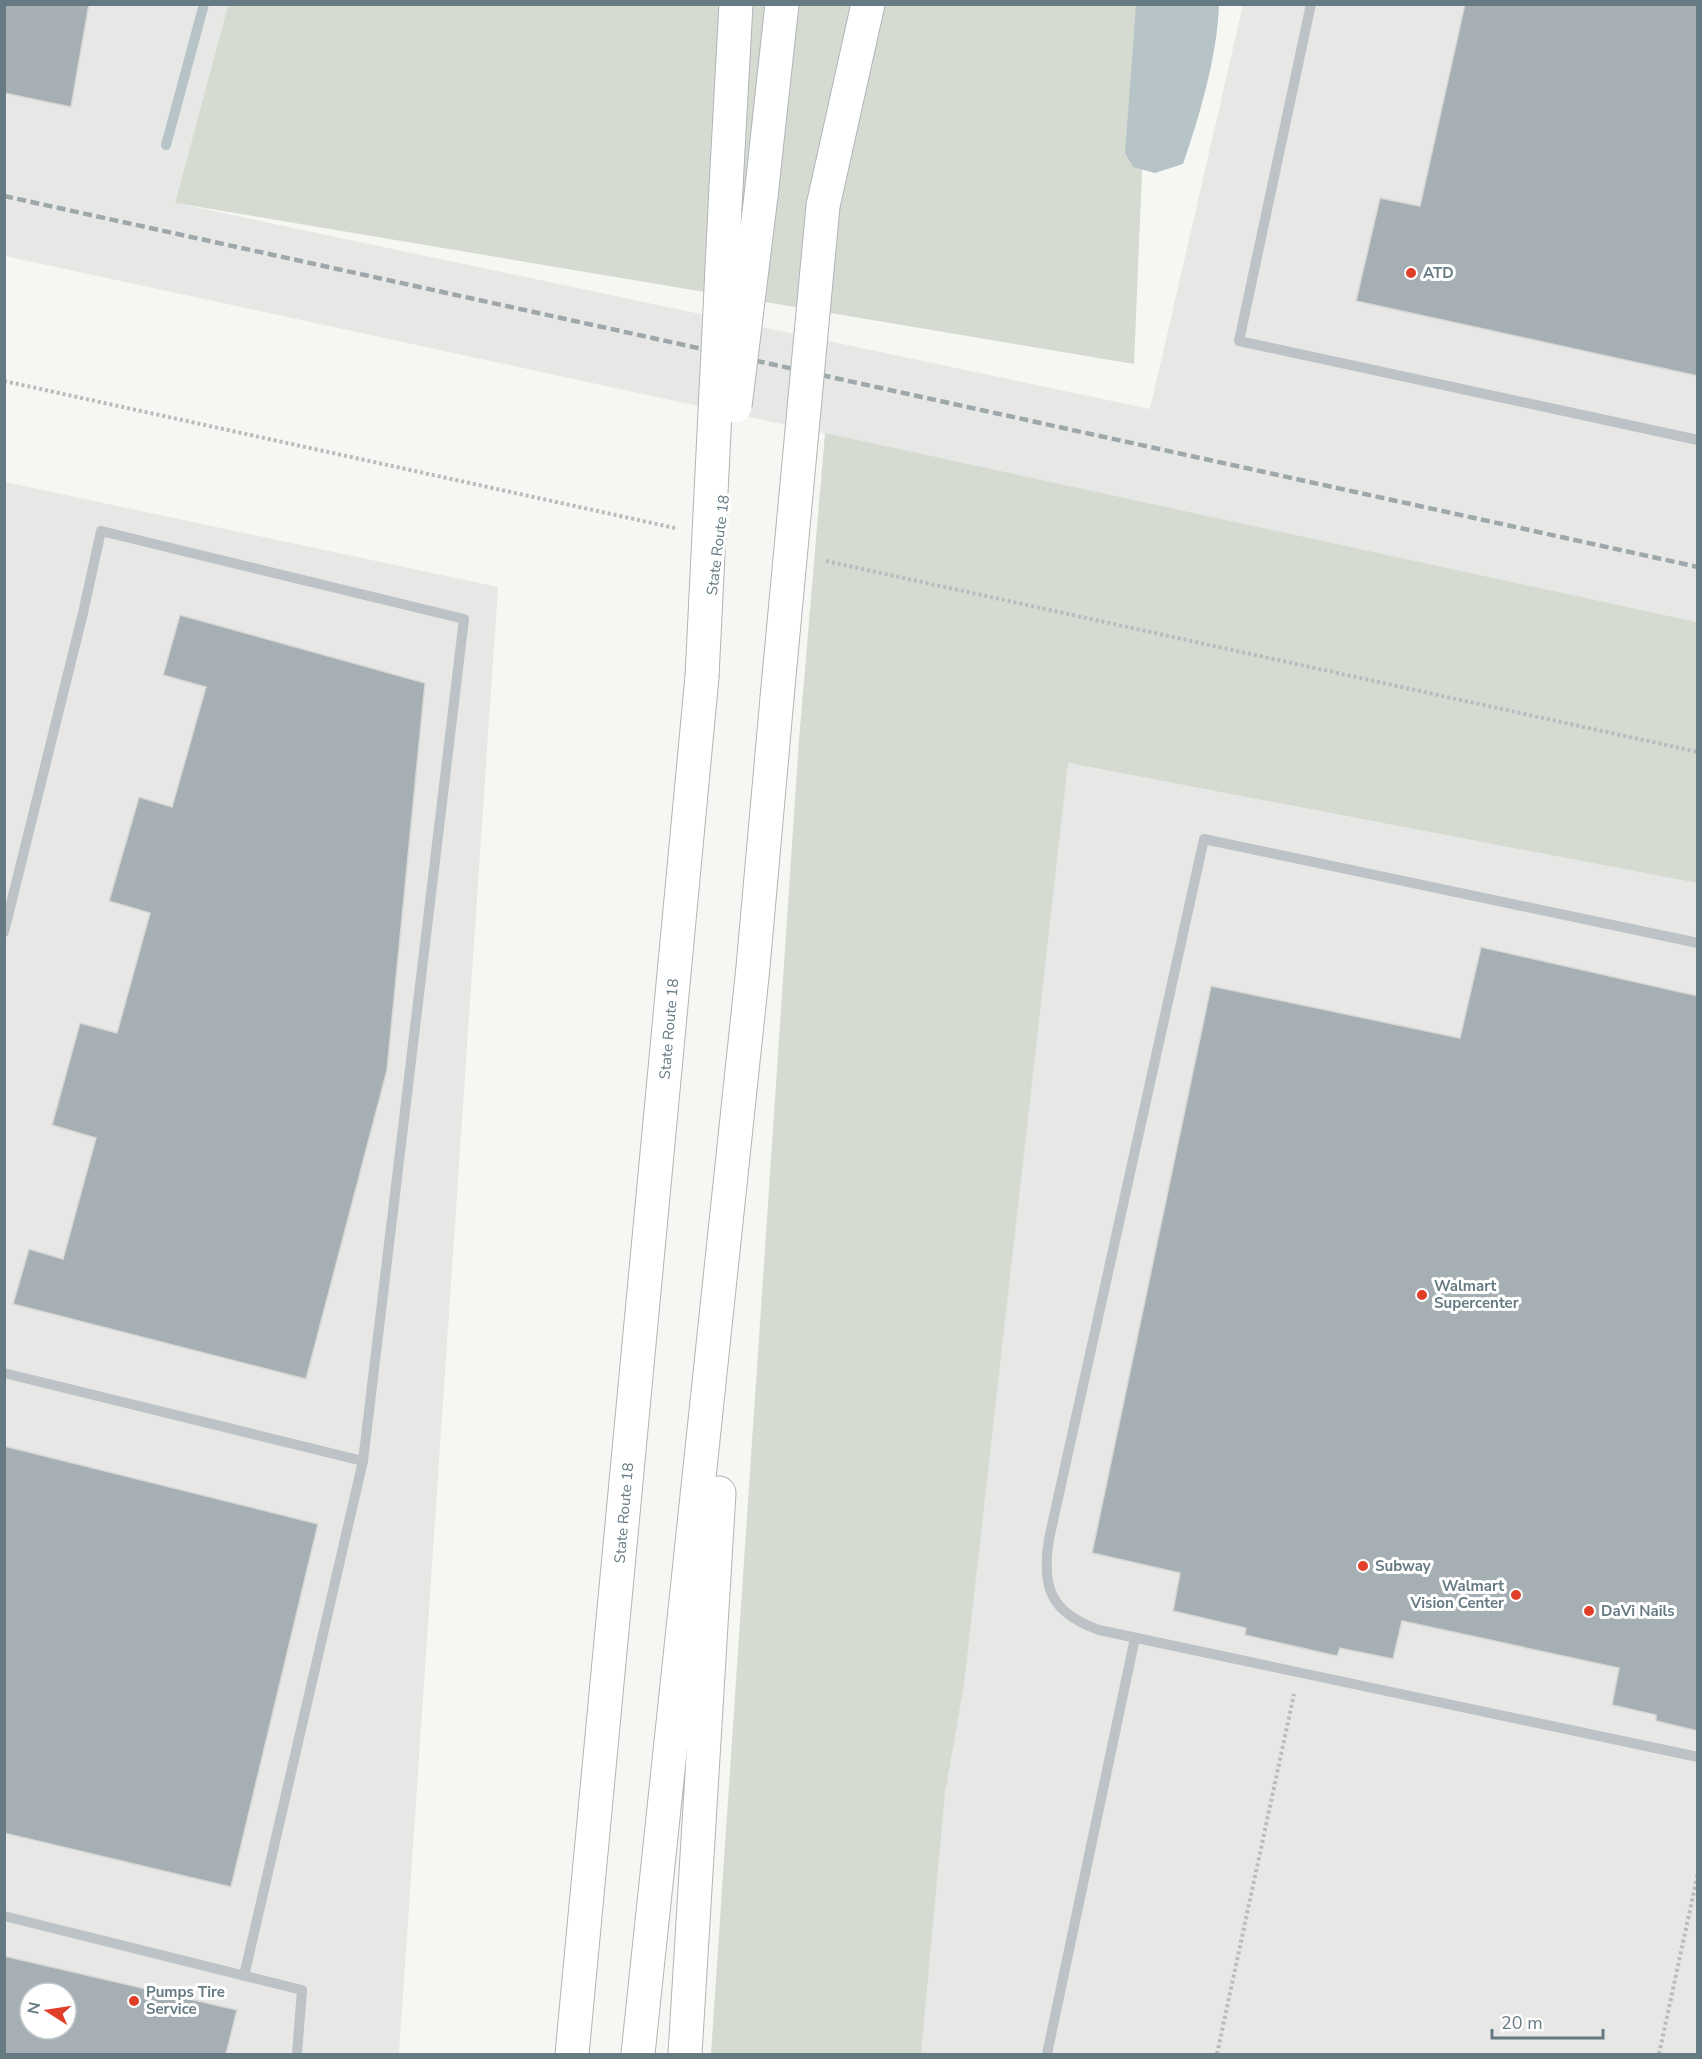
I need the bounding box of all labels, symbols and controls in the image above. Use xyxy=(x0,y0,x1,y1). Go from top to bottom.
place label: ATD xyxy=(1423,263,1454,283)
marker: ATD xyxy=(1404,266,1418,280)
street label: State Route 18 xyxy=(702,494,734,596)
street label: State Route 18 xyxy=(655,978,683,1080)
place label: Walmart Supercenter xyxy=(1434,1276,1519,1313)
marker: Walmart Supercenter xyxy=(1415,1288,1429,1302)
street label: State Route 18 xyxy=(610,1462,638,1564)
place label: Subway xyxy=(1375,1556,1431,1576)
marker: Subway xyxy=(1356,1559,1370,1573)
place label: Walmart Vision Center xyxy=(1410,1576,1504,1613)
marker: Walmart Vision Center xyxy=(1509,1588,1523,1602)
place label: DaVi Nails xyxy=(1601,1601,1675,1621)
marker: DaVi Nails xyxy=(1582,1604,1596,1618)
north arrow xyxy=(18,1981,78,2041)
place label: Pumps Tire Service xyxy=(146,1982,225,2019)
marker: Pumps Tire Service xyxy=(127,1994,141,2008)
text: N xyxy=(22,2000,46,2016)
scale bar xyxy=(1492,2002,1603,2040)
text: 20 m xyxy=(1501,2011,1543,2035)

